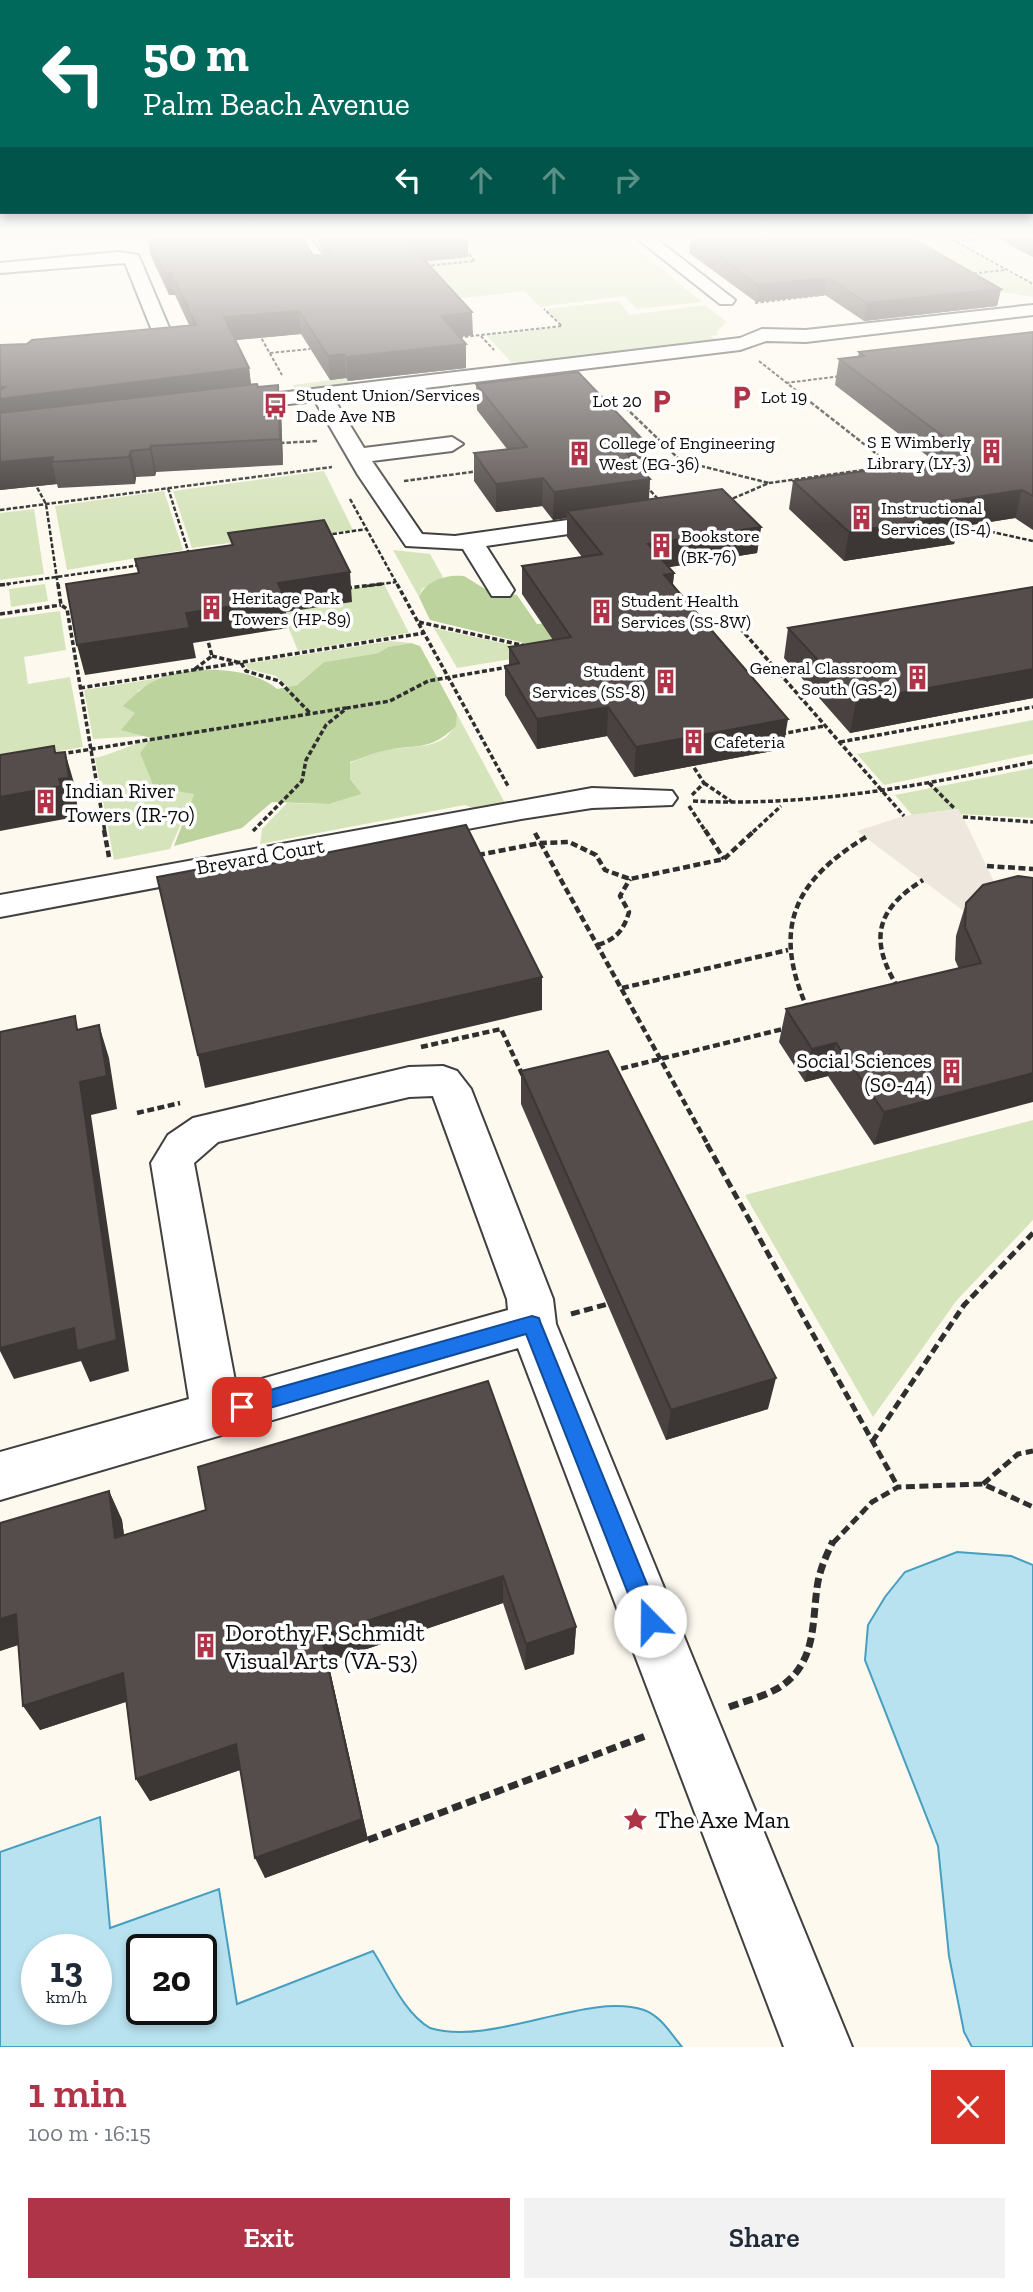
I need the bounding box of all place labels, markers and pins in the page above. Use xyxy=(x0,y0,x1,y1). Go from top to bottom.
parking icon: Lot 19 xyxy=(727,383,755,411)
place label: Student Union/Services Dade Ave NB xyxy=(296,384,480,427)
place label: Lot 19 xyxy=(761,386,807,408)
parking icon: Lot 20 xyxy=(648,387,676,415)
place label: Lot 20 xyxy=(593,390,642,412)
bus stop icon: Student Union/Services Dade Ave NB xyxy=(262,391,290,419)
place label: S E Wimberly Library (LY-3) xyxy=(867,431,972,474)
place label: College of Engineering West (EG-36) xyxy=(599,432,775,475)
building icon: S E Wimberly Library (LY-3) xyxy=(977,438,1005,466)
building icon: College of Engineering West (EG-36) xyxy=(565,439,593,467)
place label: Instructional Services (IS-4) xyxy=(881,497,991,540)
building icon: Instructional Services (IS-4) xyxy=(847,504,875,532)
place label: Bookstore (BK-76) xyxy=(681,525,760,568)
building icon: Bookstore (BK-76) xyxy=(647,532,675,560)
place label: Heritage Park Towers (HP-89) xyxy=(232,587,351,630)
place label: Student Health Services (SS-8W) xyxy=(621,590,751,633)
building icon: Heritage Park Towers (HP-89) xyxy=(198,594,226,622)
building icon: Student Health Services (SS-8W) xyxy=(587,597,615,625)
place label: General Classroom South (GS-2) xyxy=(750,657,897,700)
place label: Student Services (SS-8) xyxy=(532,660,645,703)
building icon: General Classroom South (GS-2) xyxy=(903,664,931,692)
building icon: Student Services (SS-8) xyxy=(651,667,679,695)
building icon: Cafeteria xyxy=(680,728,708,756)
place label: Cafeteria xyxy=(714,731,785,753)
place label: Indian River Towers (IR-70) xyxy=(65,778,195,827)
building icon: Indian River Towers (IR-70) xyxy=(31,788,59,816)
place label: Social Sciences (SO-44) xyxy=(797,1048,932,1097)
building icon: Social Sciences (SO-44) xyxy=(938,1058,966,1086)
pin xyxy=(212,1377,272,1437)
place label: Dorothy F. Schmidt Visual Arts (VA-53) xyxy=(224,1618,425,1675)
building icon: Dorothy F. Schmidt Visual Arts (VA-53) xyxy=(191,1632,219,1660)
place icon: The Axe Man xyxy=(621,1805,649,1833)
place label: The Axe Man xyxy=(655,1805,790,1834)

